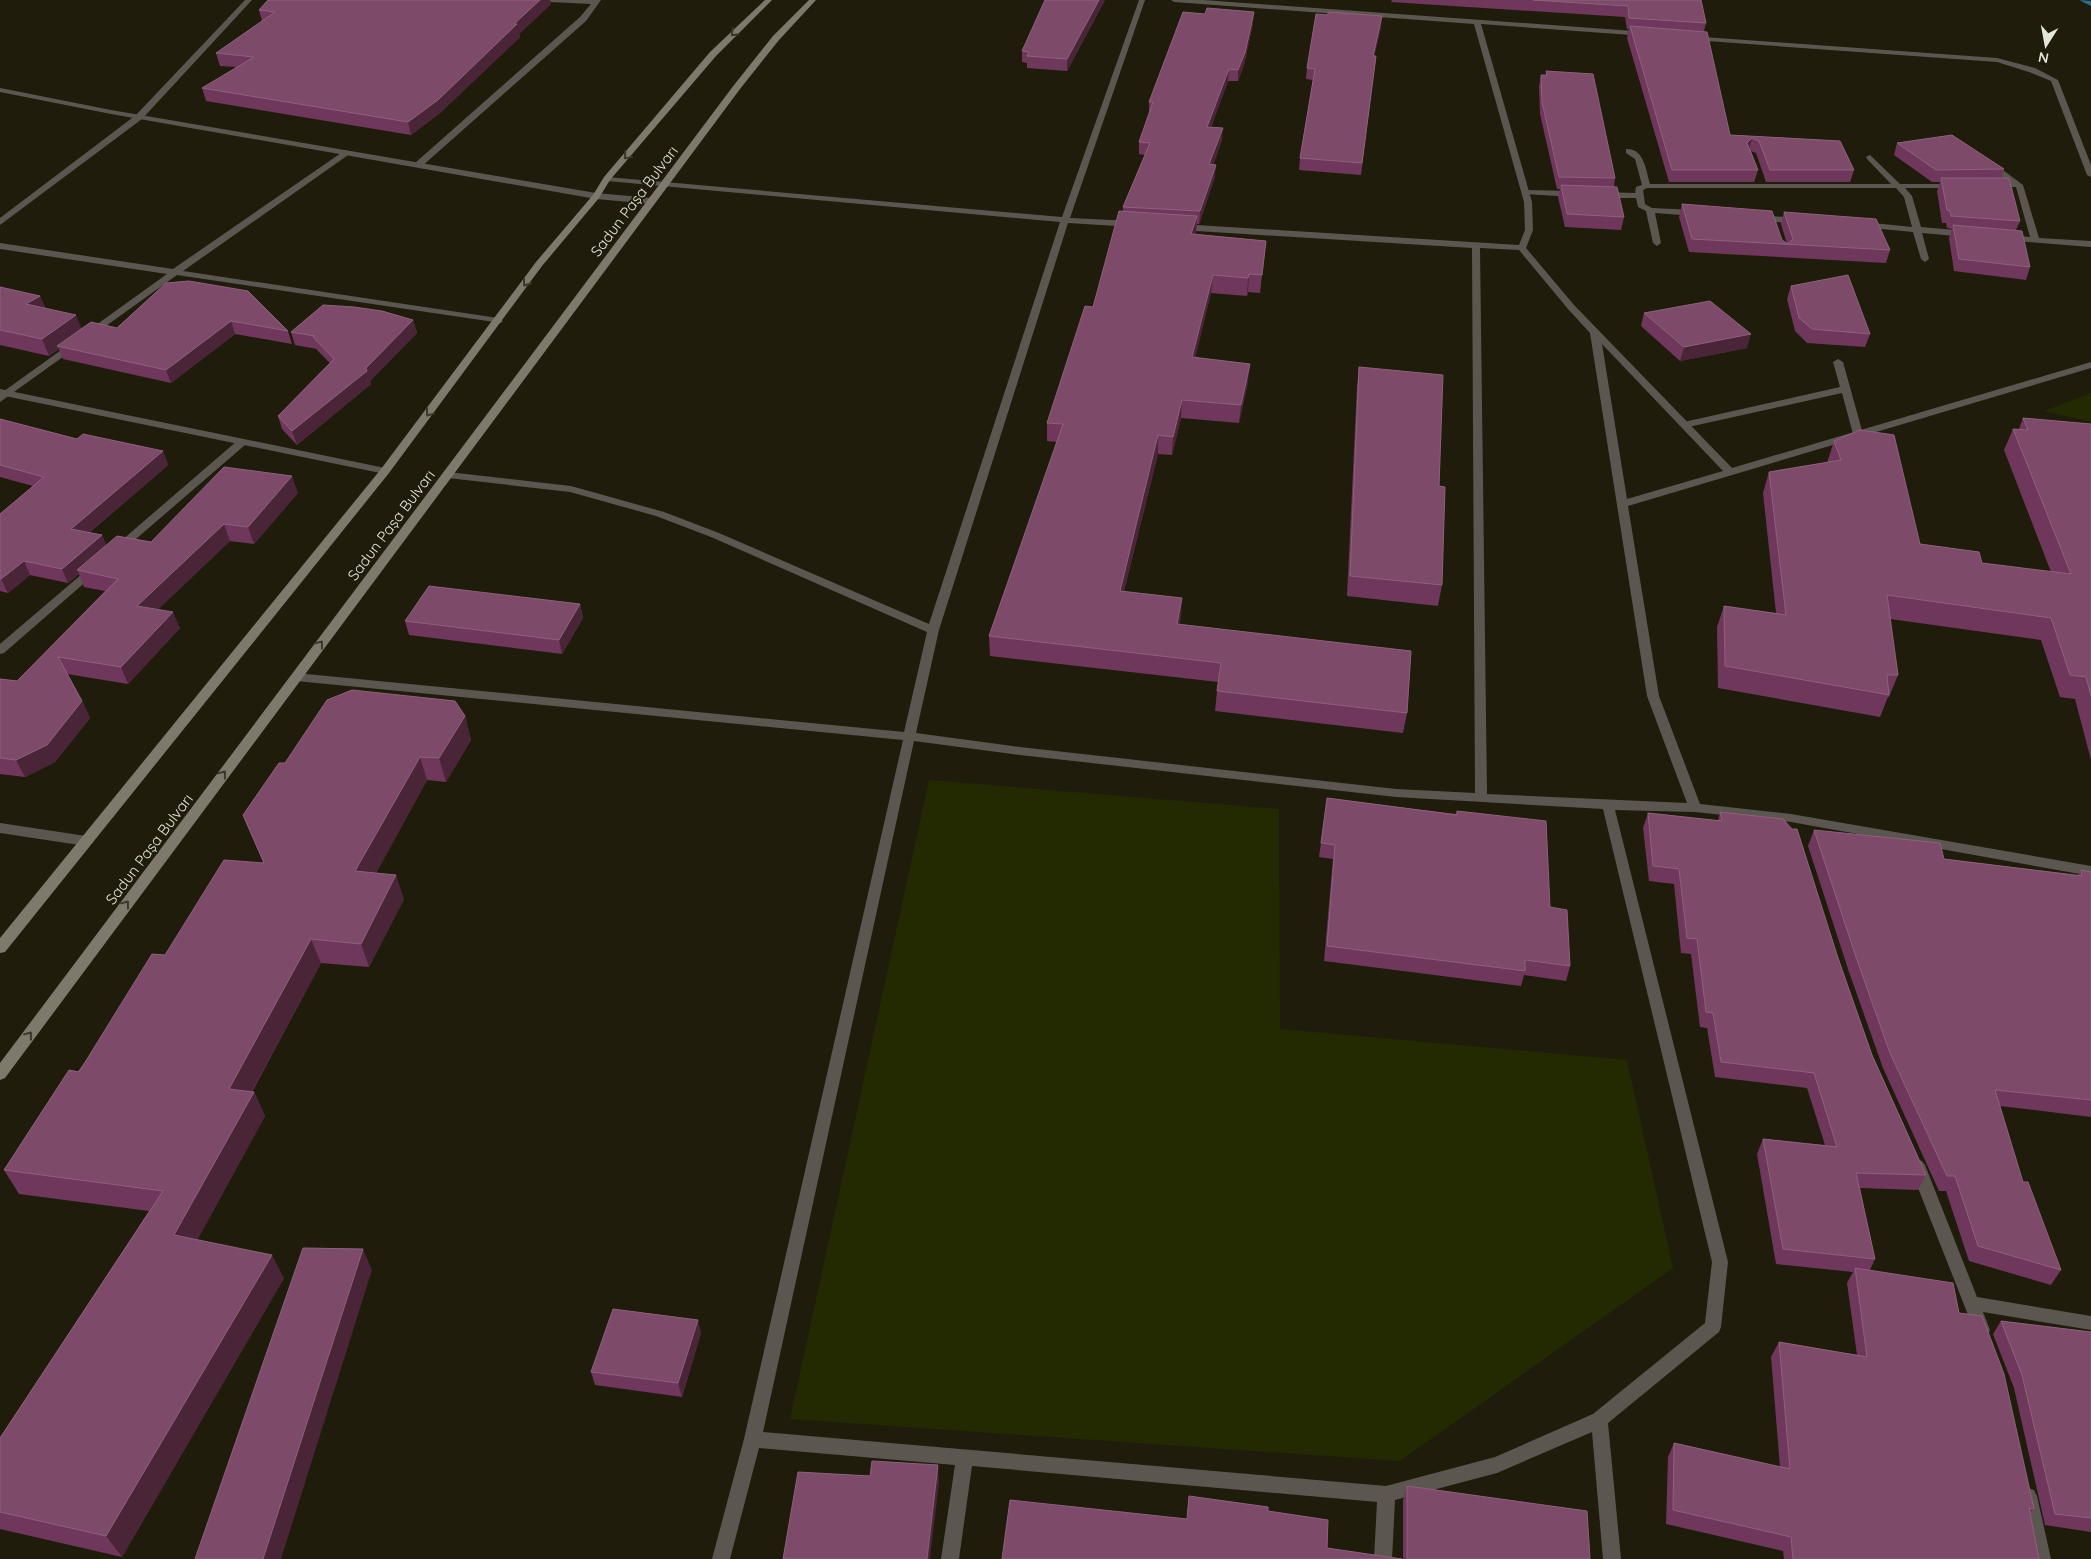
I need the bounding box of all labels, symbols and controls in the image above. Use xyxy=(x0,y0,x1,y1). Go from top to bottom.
north arrow xyxy=(2021,20,2071,70)
one-way arrow xyxy=(730,27,739,36)
text: N xyxy=(2037,48,2050,68)
street label: Sadun Paşa Bulvarı xyxy=(586,142,682,260)
one-way arrow xyxy=(624,150,633,159)
one-way arrow xyxy=(523,277,532,286)
one-way arrow xyxy=(426,407,435,417)
street label: Sadun Paşa Bulvarı xyxy=(343,466,439,584)
one-way arrow xyxy=(315,641,323,650)
one-way arrow xyxy=(218,771,226,780)
street label: Sadun Paşa Bulvarı xyxy=(101,790,197,908)
one-way arrow xyxy=(120,900,129,910)
one-way arrow xyxy=(23,1031,32,1041)

